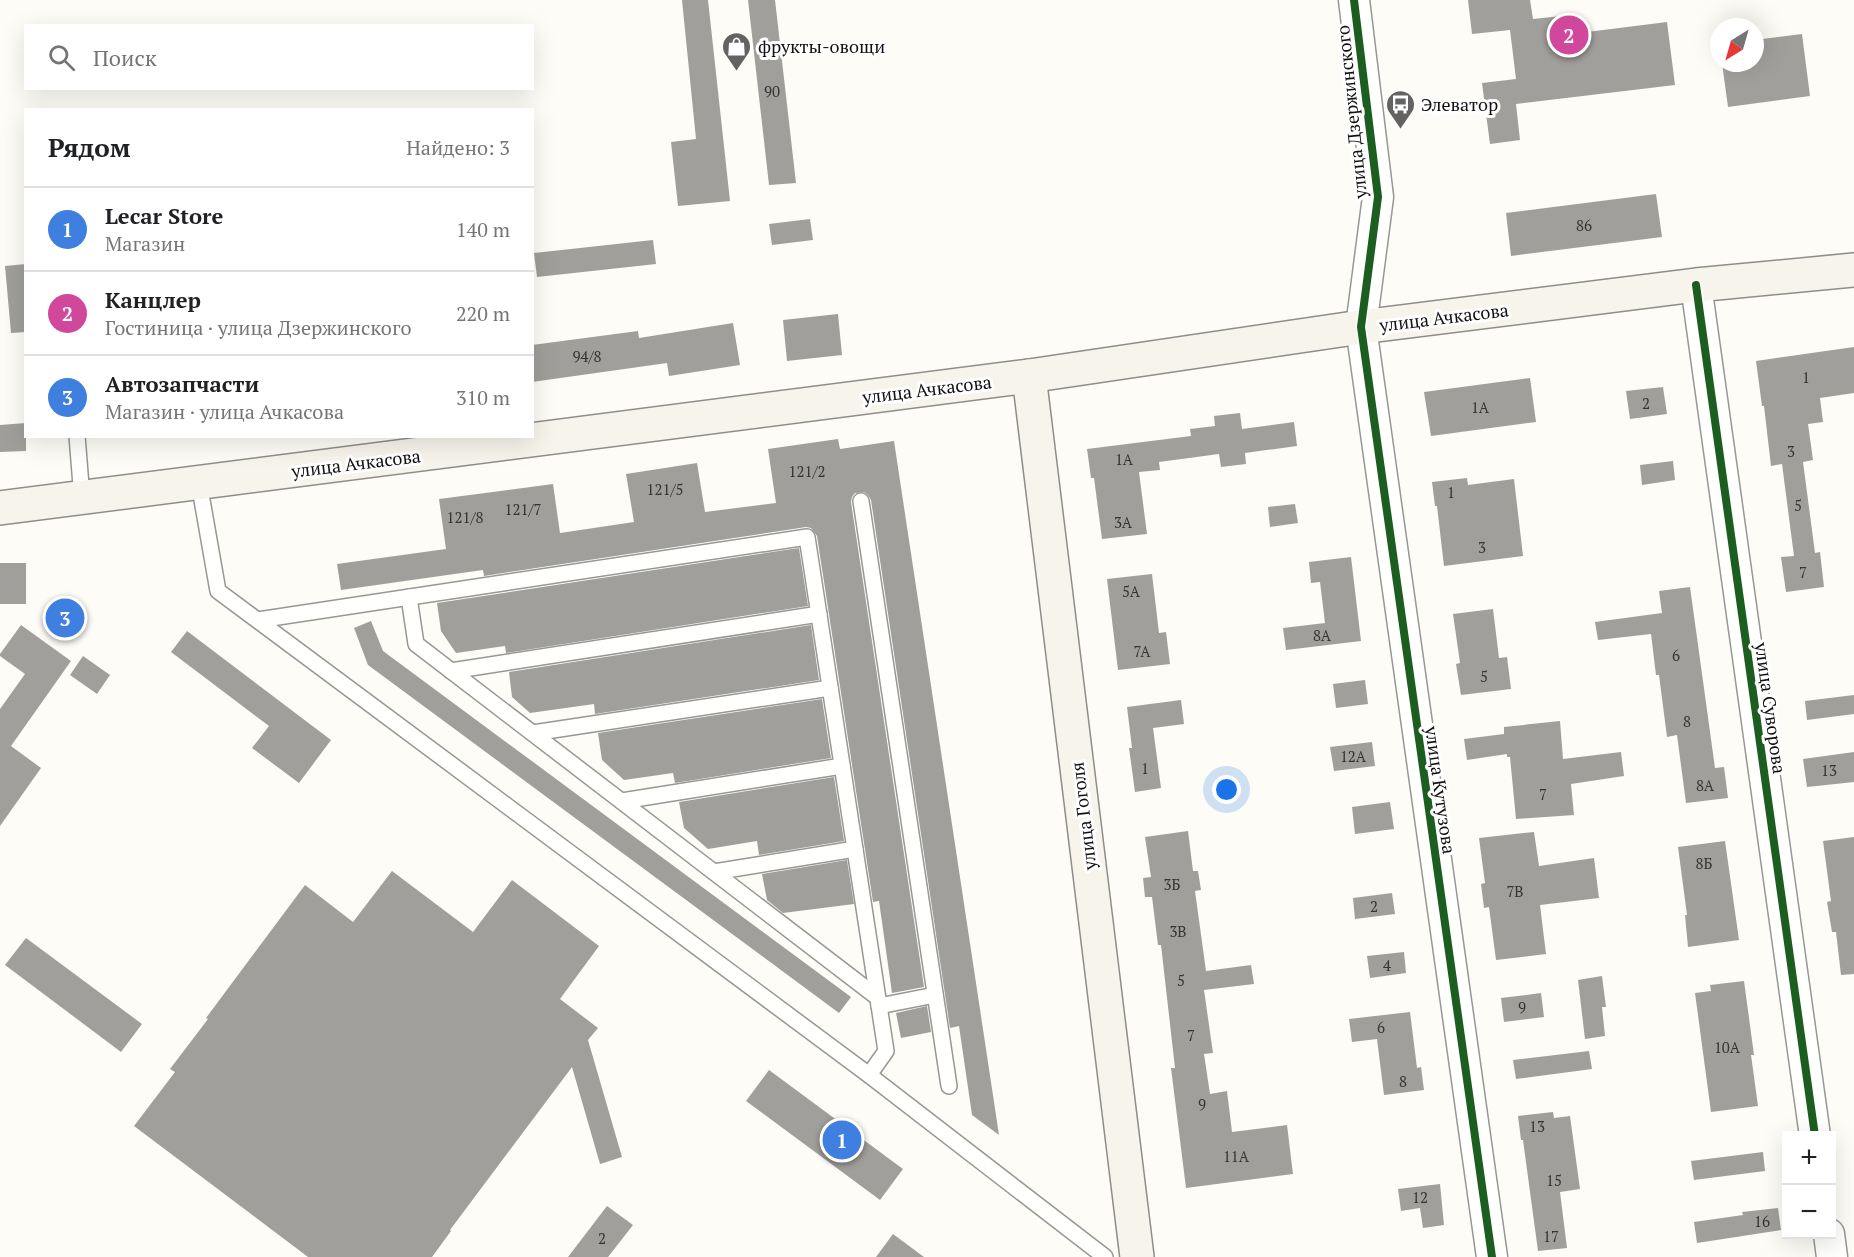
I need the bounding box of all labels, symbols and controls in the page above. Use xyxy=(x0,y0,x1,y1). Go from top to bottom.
pin: 2 xyxy=(1550,12,1588,57)
north arrow xyxy=(1710,18,1764,72)
search box xyxy=(24,24,534,90)
street label: улица Дзержинского xyxy=(1330,24,1372,201)
shop icon: фрукты-овощи xyxy=(721,30,753,72)
place label: фрукты-овощи xyxy=(758,34,885,58)
icon: search xyxy=(45,41,78,74)
text: Поиск xyxy=(93,43,157,72)
house number: 90 xyxy=(764,81,780,101)
bus stop icon: Элеватор xyxy=(1384,88,1416,130)
place label: Элеватор xyxy=(1421,92,1498,116)
text: Рядом xyxy=(48,130,131,164)
text: Найдено: 3 xyxy=(406,134,510,161)
text: Lecar Store xyxy=(105,201,223,230)
house number: 86 xyxy=(1576,215,1592,235)
text: 1 xyxy=(62,216,73,243)
text: 140 m xyxy=(456,216,510,243)
text: Магазин xyxy=(105,230,185,257)
text: Канцлер xyxy=(105,285,201,314)
street label: улица Ачкасова xyxy=(1377,297,1510,337)
text: 2 xyxy=(62,300,73,327)
text: 220 m xyxy=(456,300,510,327)
text: Гостиница · улица Дзержинского xyxy=(105,314,412,341)
house number: 94/8 xyxy=(572,346,602,366)
house number: 1 xyxy=(1802,367,1810,387)
text: Автозапчасти xyxy=(105,369,259,398)
street label: улица Ачкасова xyxy=(860,369,993,409)
text: 3 xyxy=(62,384,73,411)
text: 310 m xyxy=(456,384,510,411)
house number: 2 xyxy=(1642,393,1650,413)
house number: 1А xyxy=(1471,397,1490,417)
text: Магазин · улица Ачкасова xyxy=(105,398,344,425)
house number: 3 xyxy=(1787,441,1795,461)
street label: улица Ачкасова xyxy=(289,443,422,483)
house number: 1А xyxy=(1115,449,1134,469)
house number: 121/2 xyxy=(788,461,826,481)
house number: 121/5 xyxy=(646,479,684,499)
house number: 1 xyxy=(1447,482,1455,502)
house number: 5 xyxy=(1794,495,1802,515)
house number: 121/7 xyxy=(504,499,542,519)
house number: 121/8 xyxy=(446,507,484,527)
house number: 3А xyxy=(1114,512,1133,532)
house number: 3 xyxy=(1478,537,1486,557)
house number: 7 xyxy=(1799,562,1807,582)
house number: 5А xyxy=(1122,581,1141,601)
pin: 3 xyxy=(46,596,84,640)
house number: 8А xyxy=(1313,625,1332,645)
street label: улица Суворова xyxy=(1750,640,1792,775)
house number: 7А xyxy=(1133,641,1151,661)
house number: 6 xyxy=(1672,645,1680,665)
house number: 5 xyxy=(1480,666,1488,686)
house number: 8 xyxy=(1683,711,1691,731)
street label: улица Кутузова xyxy=(1420,724,1462,855)
house number: 12А xyxy=(1340,746,1367,766)
house number: 1 xyxy=(1141,758,1149,778)
house number: 13 xyxy=(1821,760,1837,780)
street label: улица Гоголя xyxy=(1064,761,1102,872)
your location xyxy=(1212,775,1241,804)
house number: 8А xyxy=(1696,775,1715,795)
house number: 7 xyxy=(1539,784,1547,804)
house number: 8Б xyxy=(1696,853,1713,873)
house number: 3Б xyxy=(1164,874,1181,894)
house number: 7В xyxy=(1506,881,1524,901)
house number: 2 xyxy=(1370,896,1378,916)
house number: 3В xyxy=(1169,921,1187,941)
house number: 4 xyxy=(1383,955,1391,975)
house number: 5 xyxy=(1177,970,1185,990)
house number: 9 xyxy=(1518,997,1526,1017)
house number: 6 xyxy=(1377,1017,1385,1037)
house number: 7 xyxy=(1187,1025,1195,1045)
house number: 10А xyxy=(1714,1037,1741,1057)
house number: 8 xyxy=(1399,1071,1407,1091)
house number: 9 xyxy=(1198,1094,1206,1114)
house number: 13 xyxy=(1529,1116,1545,1136)
pin: 1 xyxy=(822,1118,862,1162)
map controls xyxy=(1782,1131,1836,1239)
button: + xyxy=(1782,1131,1836,1185)
house number: 11А xyxy=(1223,1146,1250,1166)
house number: 15 xyxy=(1546,1170,1562,1190)
button: − xyxy=(1782,1185,1836,1239)
house number: 12 xyxy=(1412,1187,1428,1207)
house number: 16 xyxy=(1754,1211,1770,1231)
house number: 17 xyxy=(1543,1226,1559,1246)
house number: 2 xyxy=(598,1228,606,1248)

